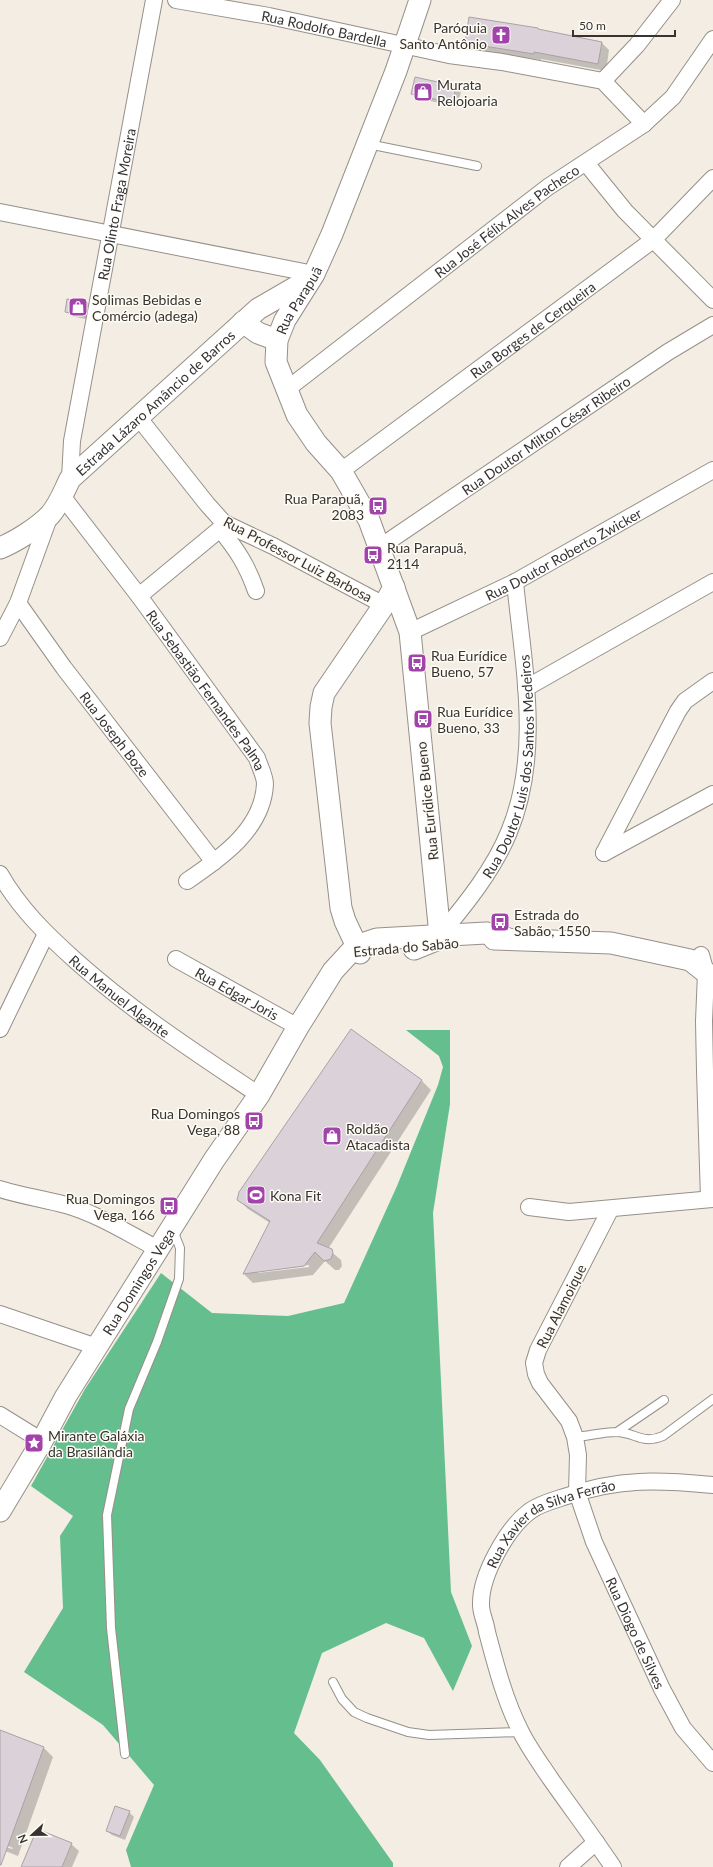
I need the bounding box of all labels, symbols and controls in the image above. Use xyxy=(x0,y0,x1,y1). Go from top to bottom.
street label: Rua Rodolfo Bardella xyxy=(260,6,389,50)
scale bar xyxy=(573,12,675,38)
text: 50 m xyxy=(579,18,606,33)
place label: Paróquia Santo Antônio xyxy=(400,19,487,52)
church icon: Paróquia Santo Antônio xyxy=(490,24,512,46)
place label: Murata Relojoaria xyxy=(437,76,498,109)
shop icon: Murata Relojoaria xyxy=(412,81,434,103)
street label: Rua Olinto Fraga Moreira xyxy=(94,127,139,282)
street label: Rua José Félix Alves Pacheco xyxy=(431,161,582,281)
street label: Rua Parapuã xyxy=(272,264,325,337)
street label: Rua Borges de Cerqueira xyxy=(466,277,598,381)
place label: Solimas Bebidas e Comércio (adega) xyxy=(92,291,202,324)
shop icon: Solimas Bebidas e Comércio (adega) xyxy=(67,296,89,318)
street label: Estrada Lázaro Amâncio de Barros xyxy=(72,326,238,479)
street label: Rua Doutor Milton César Ribeiro xyxy=(458,372,633,498)
place label: Rua Parapuã, 2083 xyxy=(284,490,364,523)
bus stop icon: Rua Parapuã, 2083 xyxy=(367,495,389,517)
street label: Rua Doutor Roberto Zwicker xyxy=(482,504,644,604)
street label: Rua Professor Luiz Barbosa xyxy=(221,513,375,605)
place label: Rua Parapuã, 2114 xyxy=(387,539,467,572)
bus stop icon: Rua Parapuã, 2114 xyxy=(362,544,384,566)
street label: Rua Sebastião Fernandes Palma xyxy=(143,606,269,773)
place label: Rua Eurídice Bueno, 57 xyxy=(431,647,507,680)
bus stop icon: Rua Eurídice Bueno, 57 xyxy=(406,652,428,674)
street label: Rua Doutor Luis dos Santos Medeiros xyxy=(478,654,536,881)
street label: Rua Joseph Boze xyxy=(77,688,153,780)
place label: Rua Eurídice Bueno, 33 xyxy=(437,703,513,736)
bus stop icon: Rua Eurídice Bueno, 33 xyxy=(412,708,434,730)
street label: Rua Eurídice Bueno xyxy=(412,741,442,861)
place label: Estrada do Sabão, 1550 xyxy=(514,906,590,939)
bus stop icon: Estrada do Sabão, 1550 xyxy=(489,911,511,933)
street label: Estrada do Sabão xyxy=(352,934,460,960)
street label: Rua Manuel Algante xyxy=(66,951,173,1040)
street label: Rua Edgar Joris xyxy=(192,963,282,1023)
place label: Rua Domingos Vega, 88 xyxy=(151,1105,240,1138)
bus stop icon: Rua Domingos Vega, 88 xyxy=(243,1110,265,1132)
place label: Roldão Atacadista xyxy=(346,1120,410,1153)
shop icon: Roldão Atacadista xyxy=(321,1125,343,1147)
sports icon: Kona Fit xyxy=(245,1184,267,1206)
place label: Kona Fit xyxy=(270,1187,321,1204)
place label: Rua Domingos Vega, 166 xyxy=(66,1190,155,1223)
bus stop icon: Rua Domingos Vega, 166 xyxy=(158,1195,180,1217)
street label: Rua Domingos Vega xyxy=(98,1225,178,1338)
street label: Rua Alamoique xyxy=(533,1261,589,1351)
place label: Mirante Galáxia da Brasilândia xyxy=(48,1427,145,1460)
place icon: Mirante Galáxia da Brasilândia xyxy=(23,1432,45,1454)
street label: Rua Xavier da Silva Ferrão xyxy=(482,1476,617,1570)
street label: Rua Diogo de Silves xyxy=(603,1574,669,1691)
north arrow xyxy=(12,1815,52,1855)
text: N xyxy=(15,1833,30,1845)

